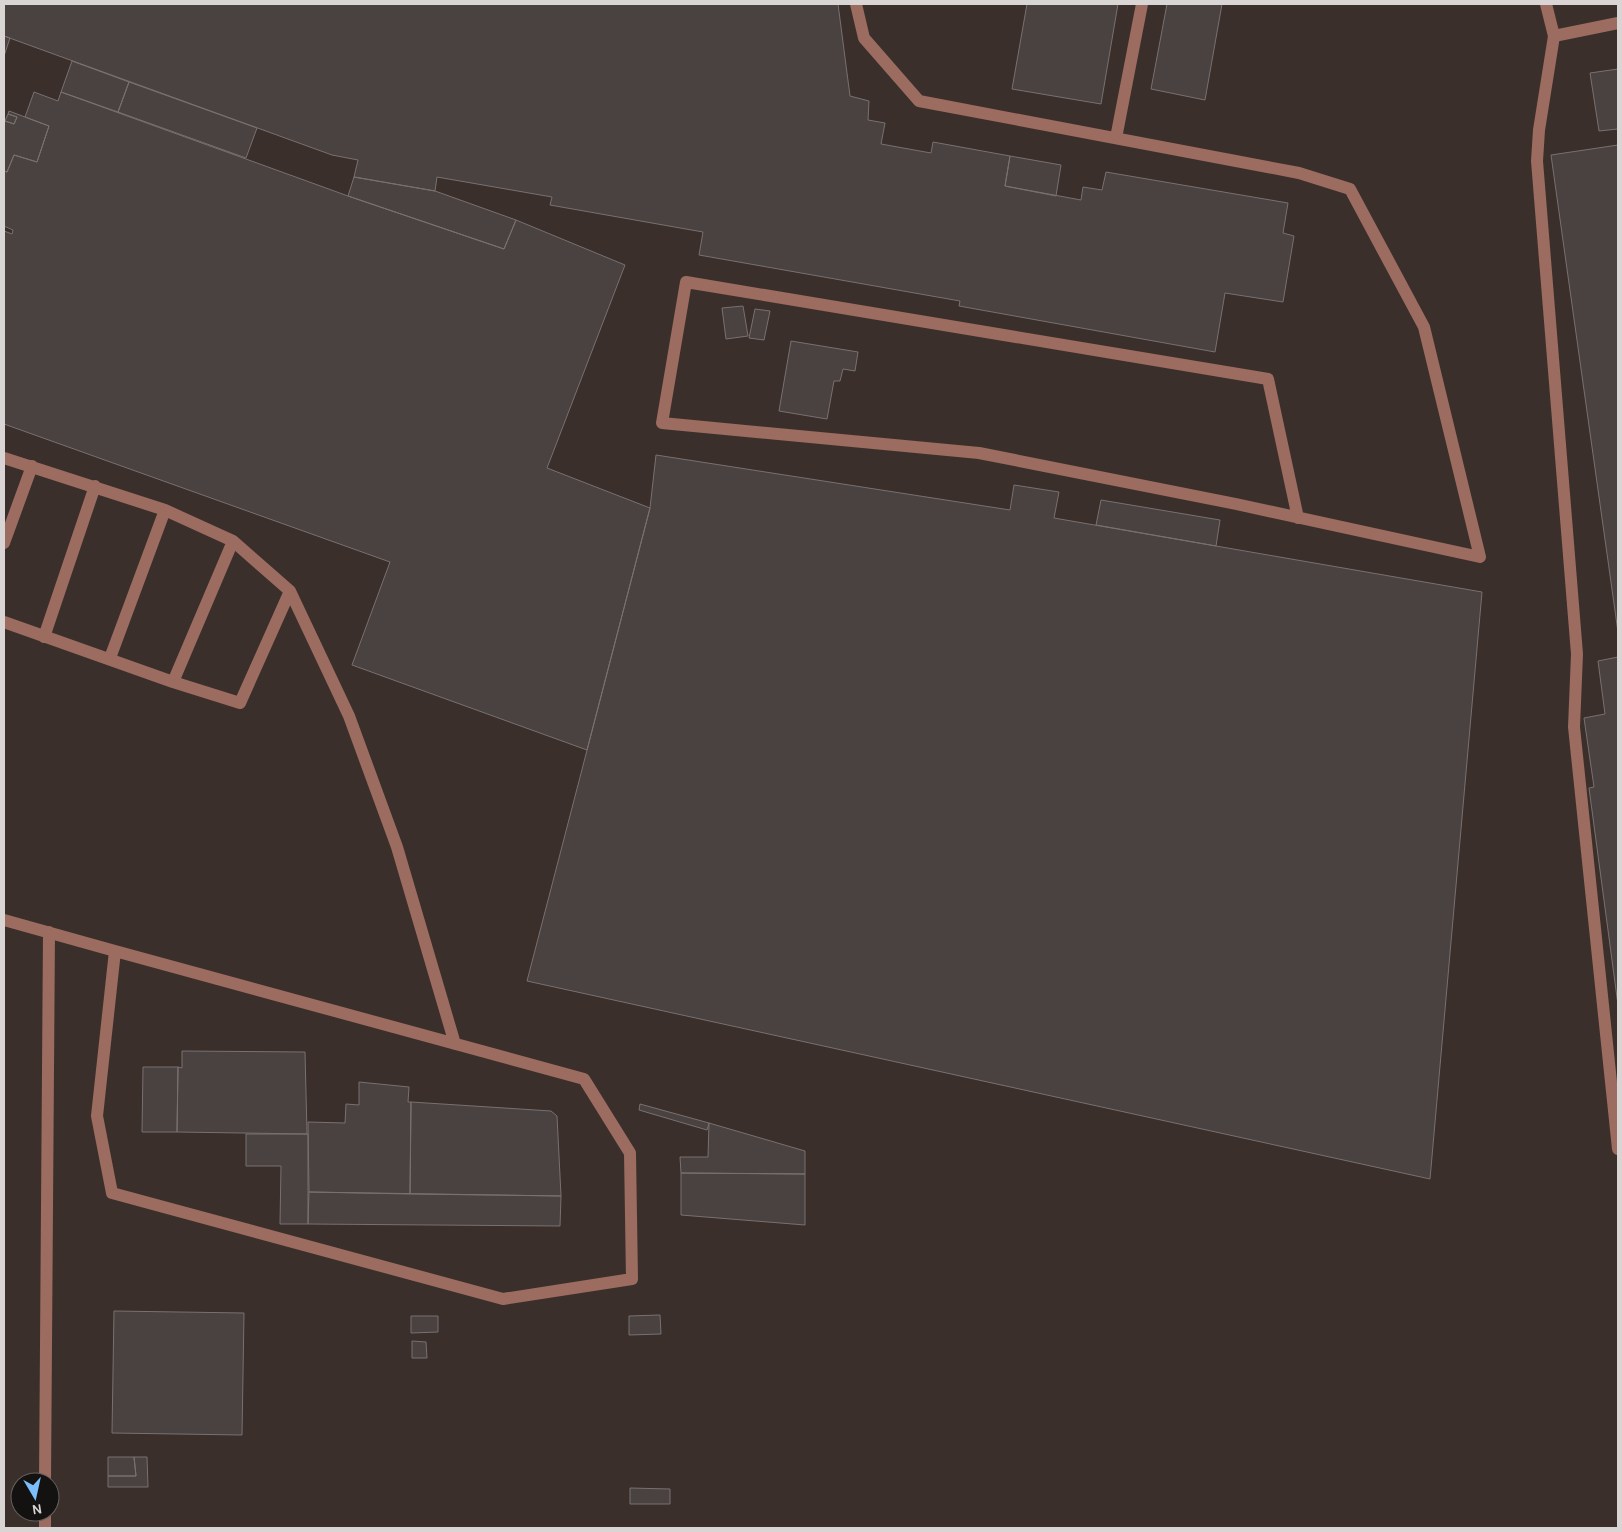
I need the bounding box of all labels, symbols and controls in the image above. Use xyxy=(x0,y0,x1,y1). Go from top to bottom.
north arrow xyxy=(10,1472,60,1522)
text: N xyxy=(31,1500,43,1519)

